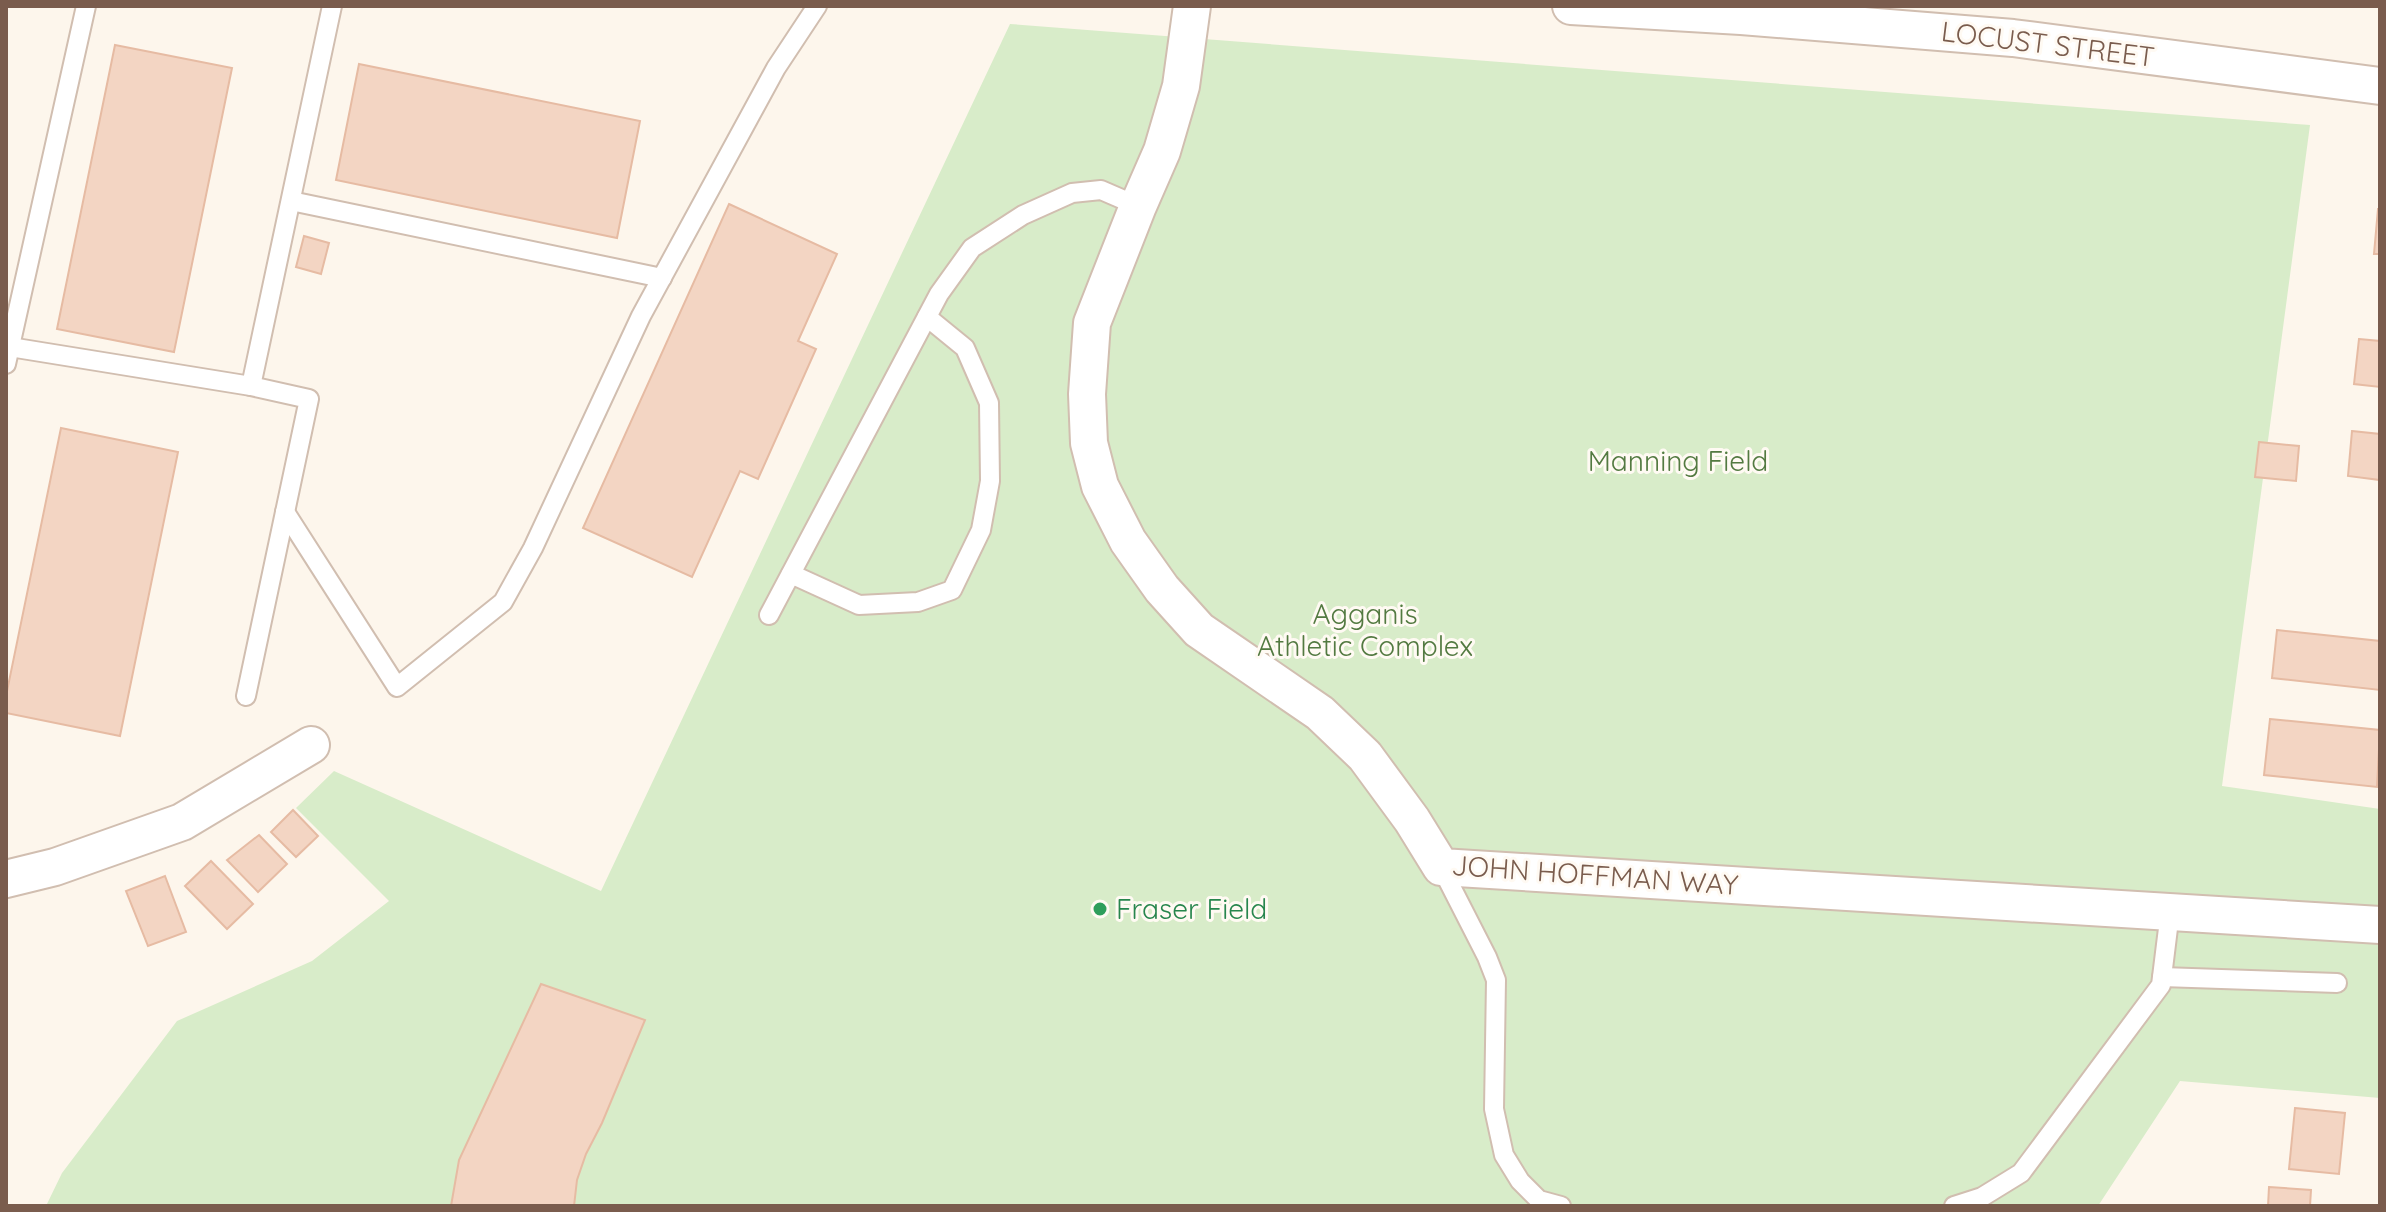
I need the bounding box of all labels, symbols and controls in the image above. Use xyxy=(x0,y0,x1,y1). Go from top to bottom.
street label: LOCUST STREET xyxy=(1940,13,2157,74)
park label: Manning Field xyxy=(1588,443,1768,478)
park label: Agganis Athletic Complex xyxy=(1257,596,1473,663)
street label: JOHN HOFFMAN WAY xyxy=(1451,847,1740,902)
place label: Fraser Field xyxy=(1116,891,1267,926)
marker: Fraser Field xyxy=(1091,900,1109,918)

